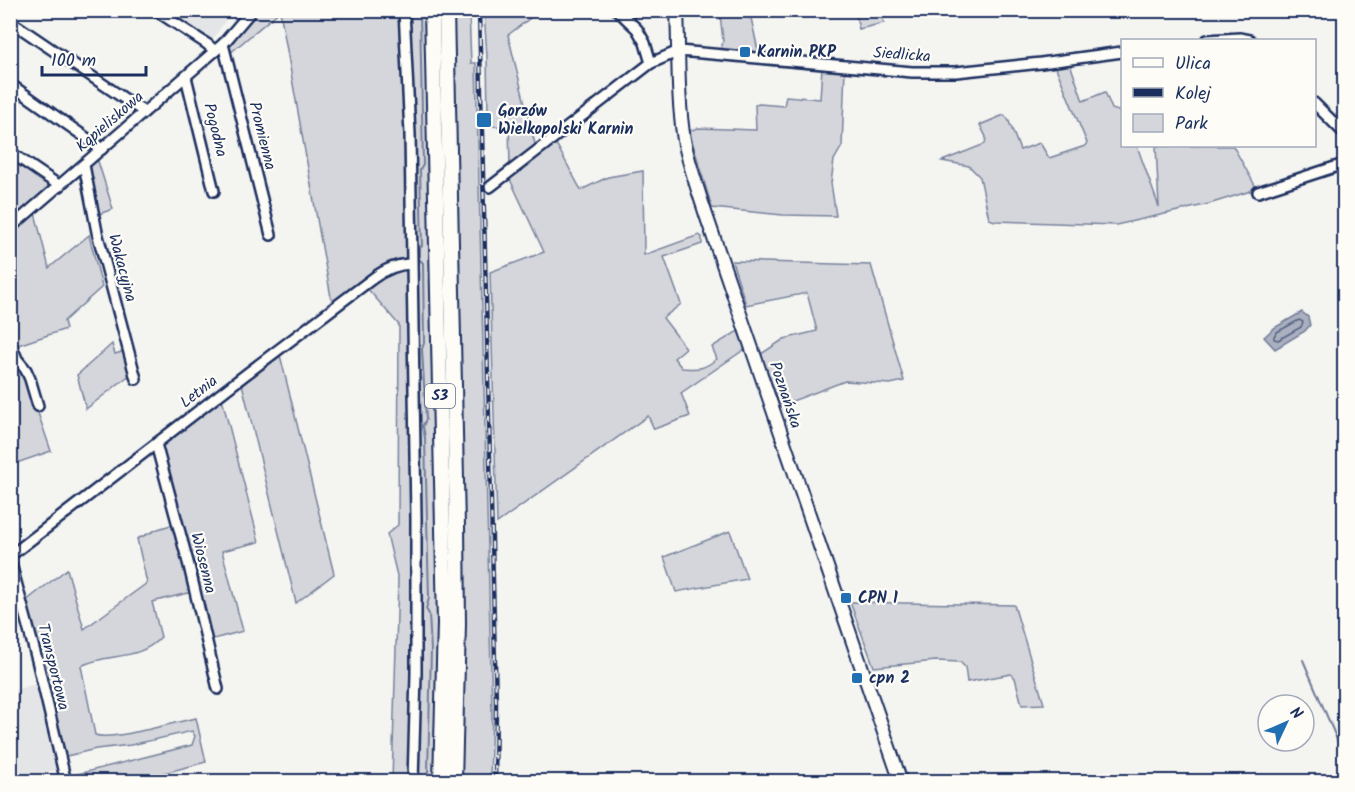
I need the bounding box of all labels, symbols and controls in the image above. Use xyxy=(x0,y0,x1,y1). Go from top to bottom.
scale bar xyxy=(42,39,146,77)
legend xyxy=(1121,39,1316,147)
place label: Karnin PKP xyxy=(757,40,837,65)
street label: Siedlicka xyxy=(873,41,931,69)
marker: Karnin PKP xyxy=(738,45,752,59)
text: 100 m xyxy=(51,47,96,76)
text: Ulica xyxy=(1175,50,1211,79)
text: Kolej xyxy=(1175,80,1212,109)
street label: Kąpieliskowa xyxy=(70,85,150,159)
street label: Promienna xyxy=(241,99,283,173)
place label: Gorzów Wielkopolski Karnin xyxy=(498,99,633,142)
street label: Pogodna xyxy=(196,100,234,160)
text: Park xyxy=(1175,110,1208,139)
marker: Gorzów Wielkopolski Karnin xyxy=(475,111,493,129)
street label: Wakacyjna xyxy=(101,231,143,305)
street label: Poznańska xyxy=(762,358,808,432)
street label: Letnia xyxy=(175,369,223,415)
road number: S3 xyxy=(425,384,455,408)
street label: Wiosenna xyxy=(183,530,223,596)
place label: CPN 1 xyxy=(858,586,898,611)
marker: CPN 1 xyxy=(839,591,853,605)
street label: Transportowa xyxy=(30,621,76,713)
place label: cpn 2 xyxy=(869,666,910,691)
marker: cpn 2 xyxy=(850,671,864,685)
north arrow xyxy=(1256,693,1316,753)
text: N xyxy=(1283,701,1308,726)

